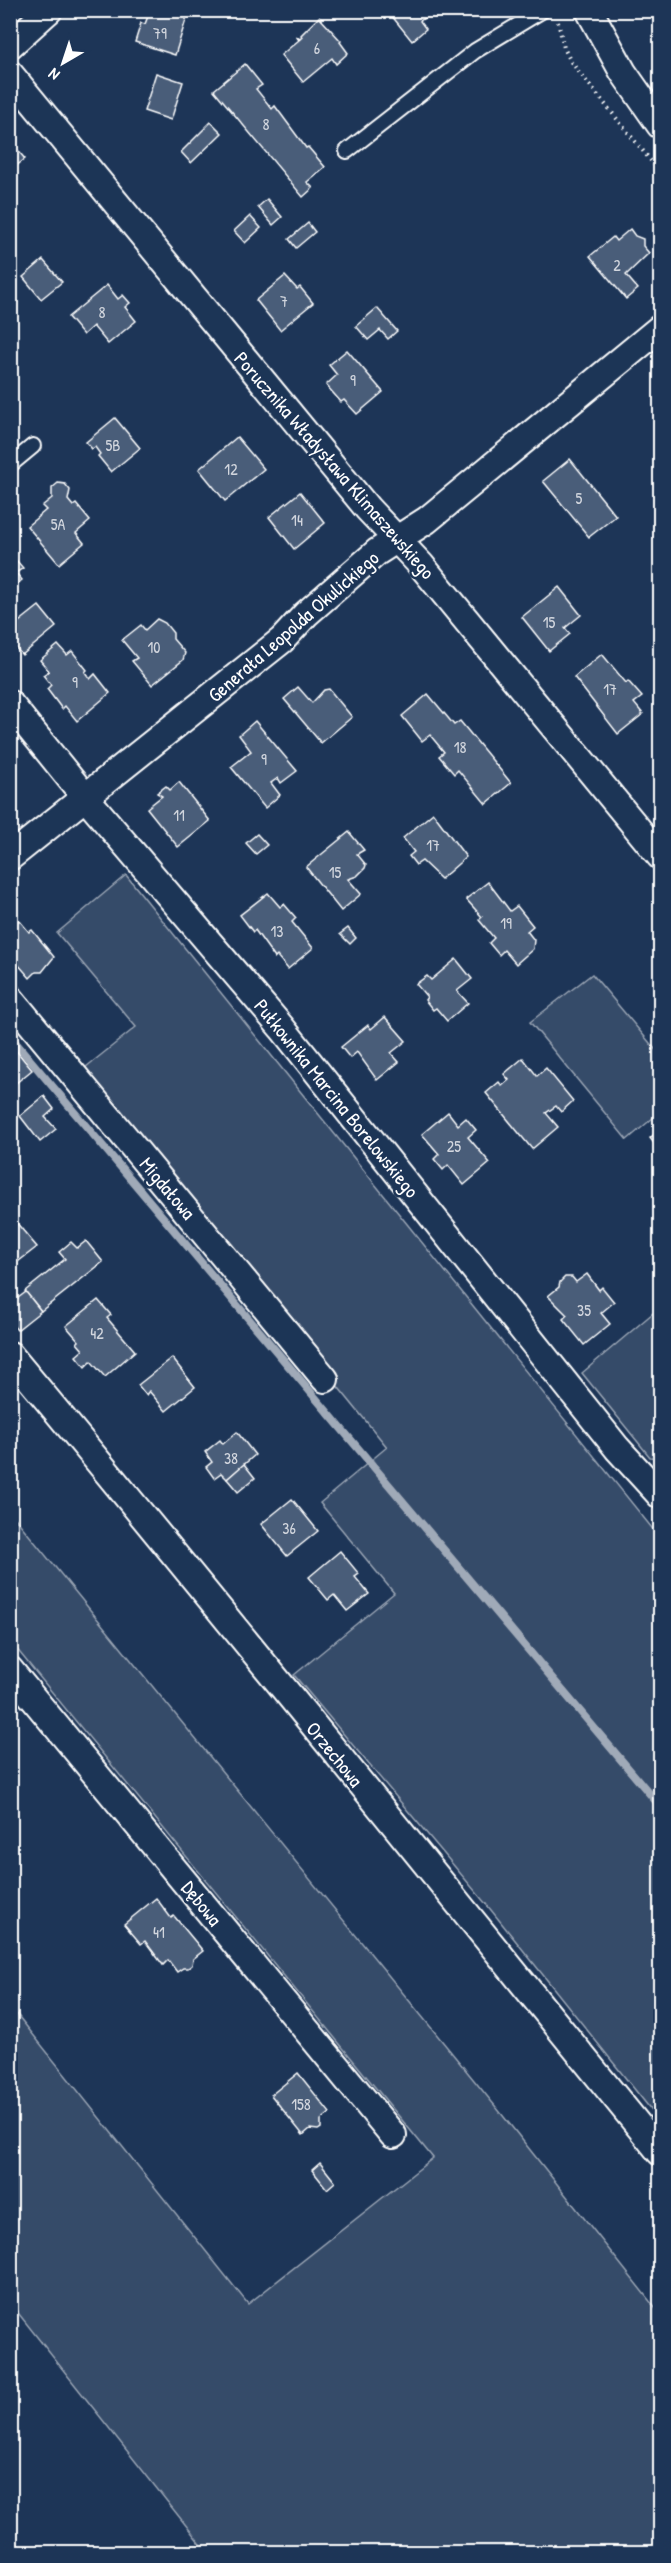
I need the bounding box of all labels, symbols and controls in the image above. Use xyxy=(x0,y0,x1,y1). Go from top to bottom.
house number: 79 xyxy=(153,22,167,44)
north arrow xyxy=(33,33,93,93)
house number: 6 xyxy=(314,37,320,59)
text: N xyxy=(43,63,64,86)
house number: 8 xyxy=(263,113,270,135)
house number: 2 xyxy=(613,254,621,276)
house number: 7 xyxy=(280,290,288,312)
house number: 8 xyxy=(99,301,106,323)
street label: Porucznika Władysława Klimaszewskiego xyxy=(229,345,441,585)
house number: 9 xyxy=(350,369,356,391)
house number: 5B xyxy=(106,434,120,456)
house number: 12 xyxy=(224,458,238,480)
house number: 5 xyxy=(576,487,583,509)
house number: 14 xyxy=(291,509,303,531)
house number: 5A xyxy=(51,513,65,535)
street label: Generała Leopolda Okulickiego xyxy=(202,544,384,708)
house number: 15 xyxy=(543,611,556,633)
house number: 10 xyxy=(148,636,160,658)
house number: 9 xyxy=(72,671,78,693)
house number: 17 xyxy=(603,678,617,700)
house number: 18 xyxy=(454,736,466,758)
house number: 9 xyxy=(261,748,267,770)
house number: 11 xyxy=(173,804,185,826)
house number: 17 xyxy=(426,834,440,856)
house number: 15 xyxy=(329,861,342,883)
house number: 19 xyxy=(500,912,512,934)
house number: 13 xyxy=(271,920,283,942)
street label: Pułkownika Marcina Borelowskiego xyxy=(248,993,426,1203)
house number: 25 xyxy=(447,1135,461,1157)
street label: Migdałowa xyxy=(134,1151,202,1225)
house number: 35 xyxy=(577,1299,591,1321)
house number: 42 xyxy=(90,1322,104,1344)
house number: 38 xyxy=(224,1447,238,1469)
house number: 36 xyxy=(282,1517,296,1539)
street label: Orzechowa xyxy=(300,1716,370,1792)
street label: Dębowa xyxy=(176,1875,229,1931)
house number: 41 xyxy=(153,1921,165,1943)
house number: 158 xyxy=(291,2093,311,2115)

